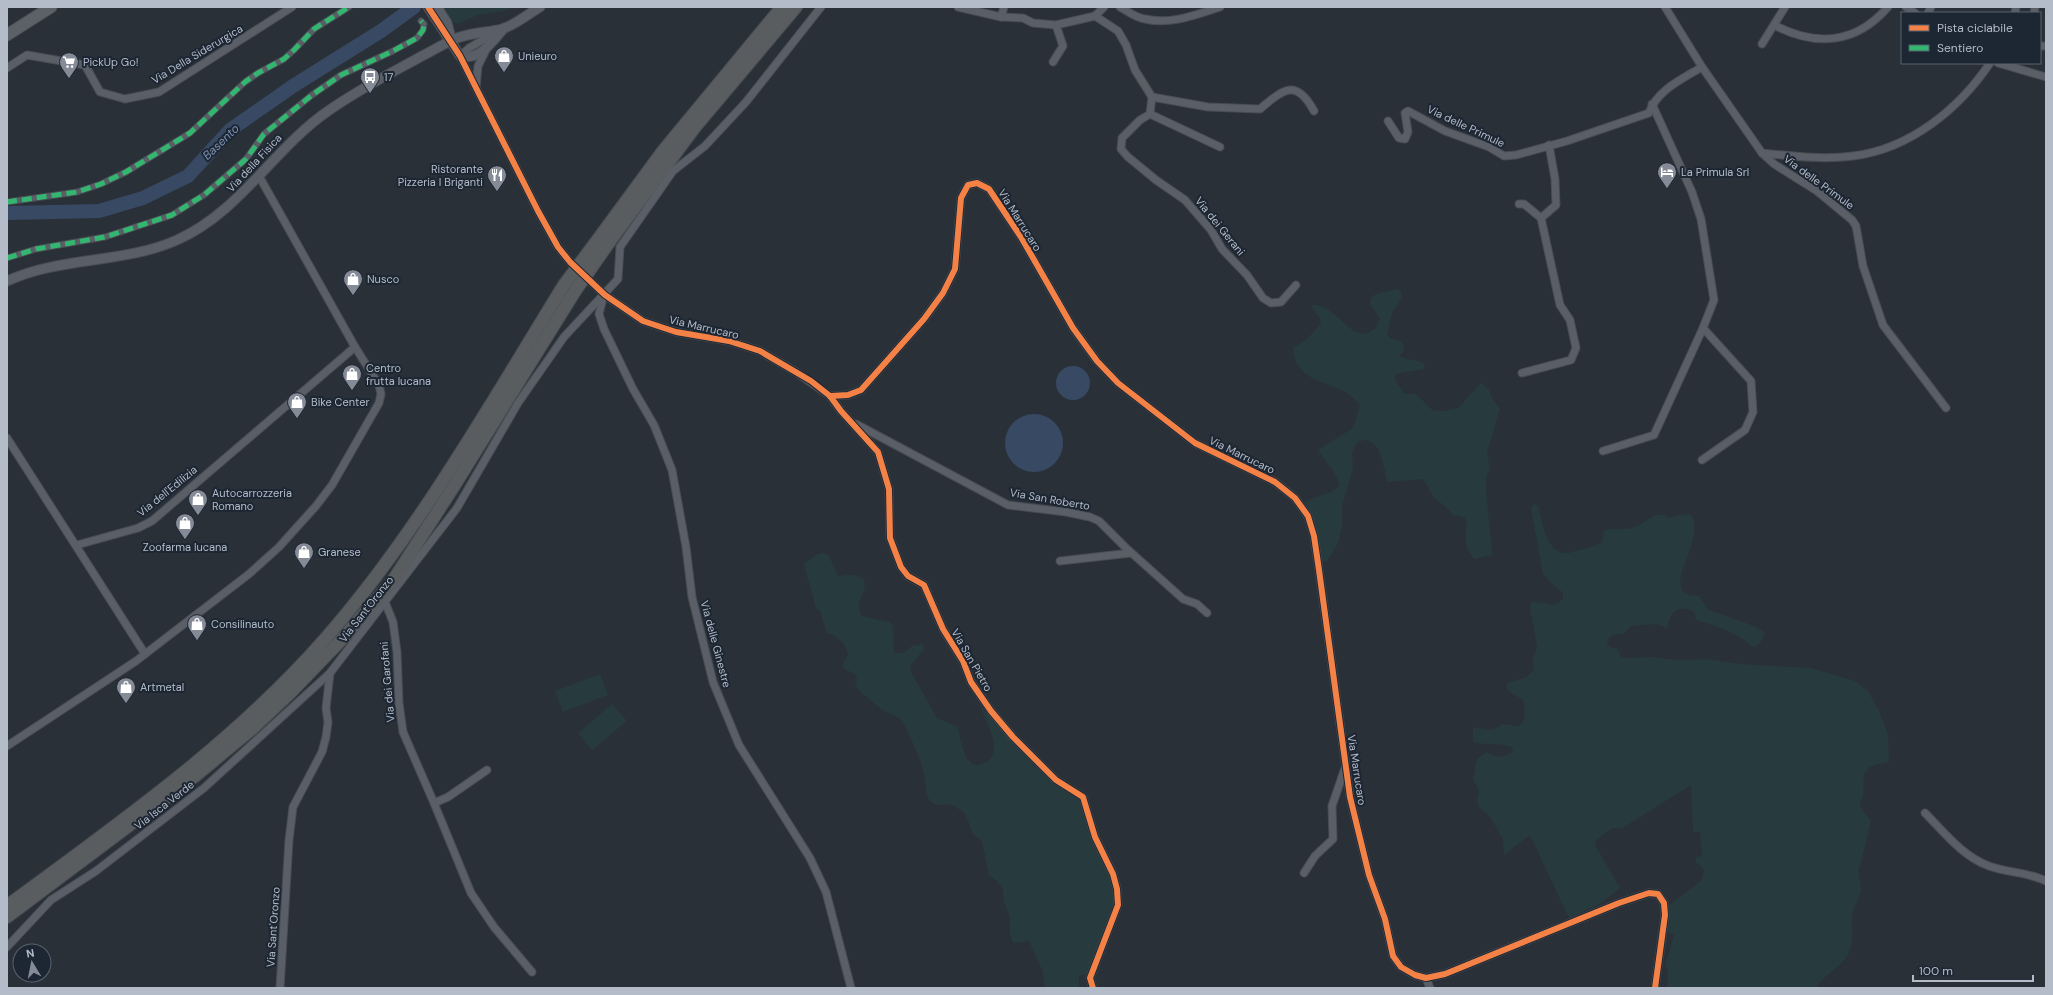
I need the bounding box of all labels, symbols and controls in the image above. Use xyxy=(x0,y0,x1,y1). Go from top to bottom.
legend xyxy=(1901,12,2041,64)
text: Pista ciclabile xyxy=(1937,20,2013,36)
street label: Via Della Siderurgica xyxy=(149,21,245,87)
text: Sentiero xyxy=(1937,40,1983,56)
shop icon: Unieuro xyxy=(493,45,515,73)
place label: Unieuro xyxy=(518,49,557,63)
supermarket icon: PickUp Go! xyxy=(58,51,80,79)
place label: PickUp Go! xyxy=(83,55,138,69)
bus stop icon: 17 xyxy=(359,66,381,94)
place label: 17 xyxy=(384,70,393,84)
street label: Via delle Primule xyxy=(1425,102,1507,150)
water label: Basento xyxy=(199,121,243,163)
street label: Via della Fisica xyxy=(223,131,285,195)
street label: Via delle Primule xyxy=(1781,152,1857,212)
hotel icon: La Primula Srl xyxy=(1656,161,1678,189)
place label: Ristorante Pizzeria I Briganti xyxy=(398,162,483,189)
restaurant icon: Ristorante Pizzeria I Briganti xyxy=(486,164,508,192)
place label: La Primula Srl xyxy=(1681,165,1749,179)
street label: Via Marrucaro xyxy=(995,186,1045,254)
street label: Via dei Gerani xyxy=(1192,194,1248,258)
shop icon: Nusco xyxy=(342,268,364,296)
place label: Nusco xyxy=(367,272,399,286)
street label: Via Marrucaro xyxy=(668,312,740,342)
place label: Centro frutta lucana xyxy=(366,361,431,388)
shop icon: Centro frutta lucana xyxy=(341,363,363,391)
shop icon: Bike Center xyxy=(286,391,308,419)
place label: Bike Center xyxy=(311,395,370,409)
street label: Via Marrucaro xyxy=(1207,433,1277,477)
street label: Via dell'Edilizia xyxy=(134,463,200,519)
street label: Via San Roberto xyxy=(1009,485,1091,513)
place label: Autocarrozzeria Romano xyxy=(212,486,292,513)
shop icon: Autocarrozzeria Romano xyxy=(187,488,209,516)
shop icon: Zoofarma lucana xyxy=(174,512,196,540)
place label: Zoofarma lucana xyxy=(143,540,227,554)
shop icon: Granese xyxy=(293,541,315,569)
place label: Granese xyxy=(318,545,361,559)
street label: Via Sant'Oronzo xyxy=(336,573,396,645)
street label: Via delle Ginestre xyxy=(698,599,734,689)
shop icon: Consilinauto xyxy=(186,613,208,641)
place label: Consilinauto xyxy=(211,617,274,631)
street label: Via San Pietro xyxy=(948,626,996,694)
street label: Via dei Garofani xyxy=(377,641,397,723)
shop icon: Artmetal xyxy=(115,676,137,704)
place label: Artmetal xyxy=(140,680,184,694)
street label: Via Marrucaro xyxy=(1345,734,1369,806)
street label: Via Isca Verde xyxy=(131,777,197,833)
street label: Via Sant'Oronzo xyxy=(263,886,283,968)
north arrow xyxy=(12,943,52,983)
text: N xyxy=(25,946,35,961)
scale bar xyxy=(1913,957,2033,983)
text: 100 m xyxy=(1919,963,1953,979)

